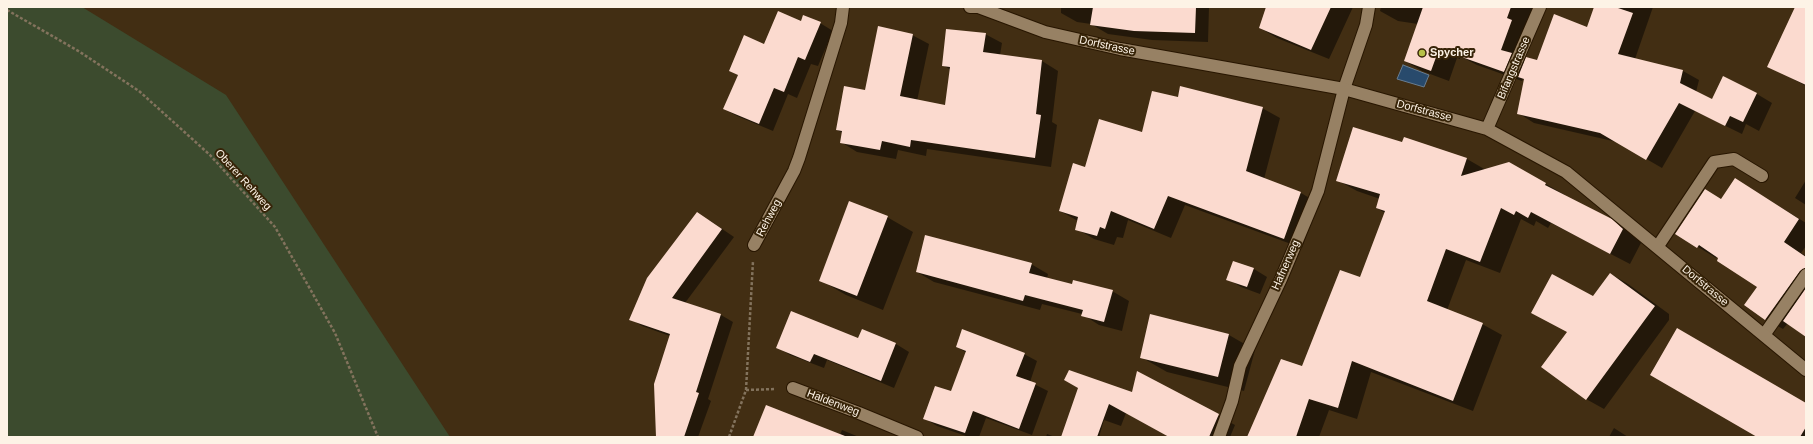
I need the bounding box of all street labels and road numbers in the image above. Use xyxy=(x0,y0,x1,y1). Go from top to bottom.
street label: Dorfstrasse xyxy=(1078,34,1136,58)
street label: Bifangstrasse xyxy=(1495,35,1533,101)
street label: Dorfstrasse xyxy=(1395,97,1453,125)
street label: Oberer Rehweg xyxy=(212,147,274,213)
street label: Rehweg xyxy=(754,197,784,239)
street label: Hafnerweg xyxy=(1269,238,1303,292)
street label: Dorfstrasse xyxy=(1679,263,1731,309)
street label: Haldenweg xyxy=(805,387,861,419)

